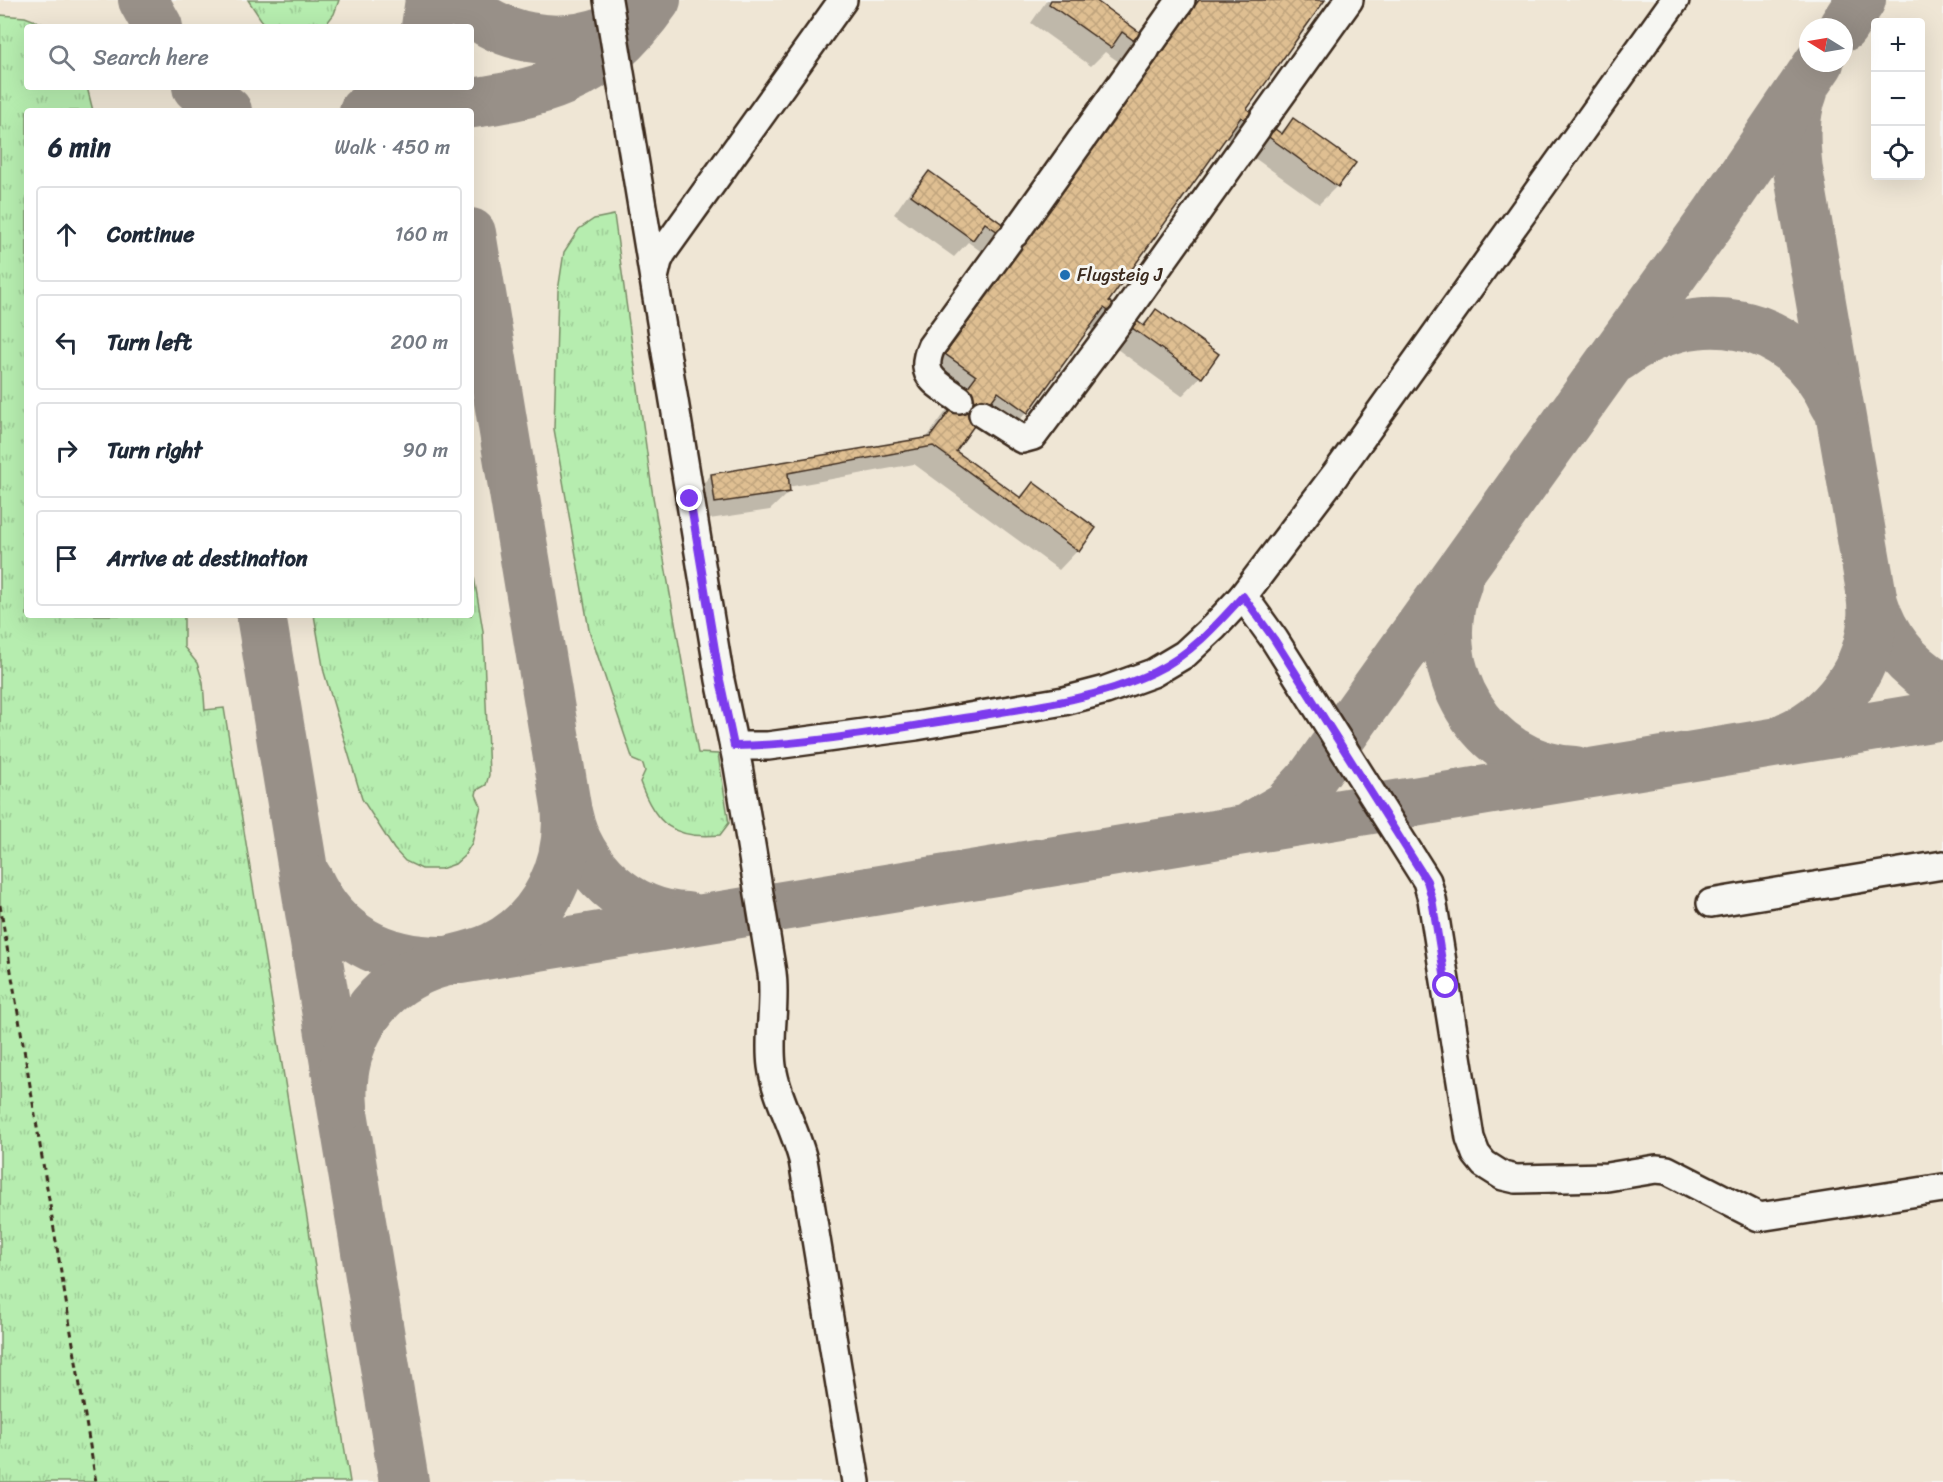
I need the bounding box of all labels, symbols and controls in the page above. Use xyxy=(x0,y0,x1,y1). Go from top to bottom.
north arrow xyxy=(1799,18,1853,72)
map controls xyxy=(1871,18,1925,180)
button: + xyxy=(1871,18,1925,72)
search box xyxy=(24,24,474,90)
text: Search here xyxy=(93,38,209,77)
icon: search xyxy=(45,41,78,74)
button: − xyxy=(1871,72,1925,126)
text: 6 min xyxy=(48,124,111,170)
button: locate xyxy=(1871,126,1925,180)
text: Walk · 450 m xyxy=(335,130,450,165)
text: Continue xyxy=(107,215,195,254)
text: 160 m xyxy=(395,217,448,252)
icon: ahead xyxy=(50,218,83,251)
place label: Flugsteig J xyxy=(1077,259,1163,291)
marker: Flugsteig J xyxy=(1058,268,1072,282)
text: Turn left xyxy=(107,323,192,362)
text: 200 m xyxy=(391,325,448,360)
icon: left xyxy=(50,326,83,359)
text: Turn right xyxy=(107,431,202,470)
text: 90 m xyxy=(403,433,448,468)
icon: right xyxy=(50,434,83,467)
route end xyxy=(676,485,702,511)
text: Arrive at destination xyxy=(107,539,308,578)
icon: arrive xyxy=(50,542,83,575)
route start xyxy=(1432,972,1458,998)

